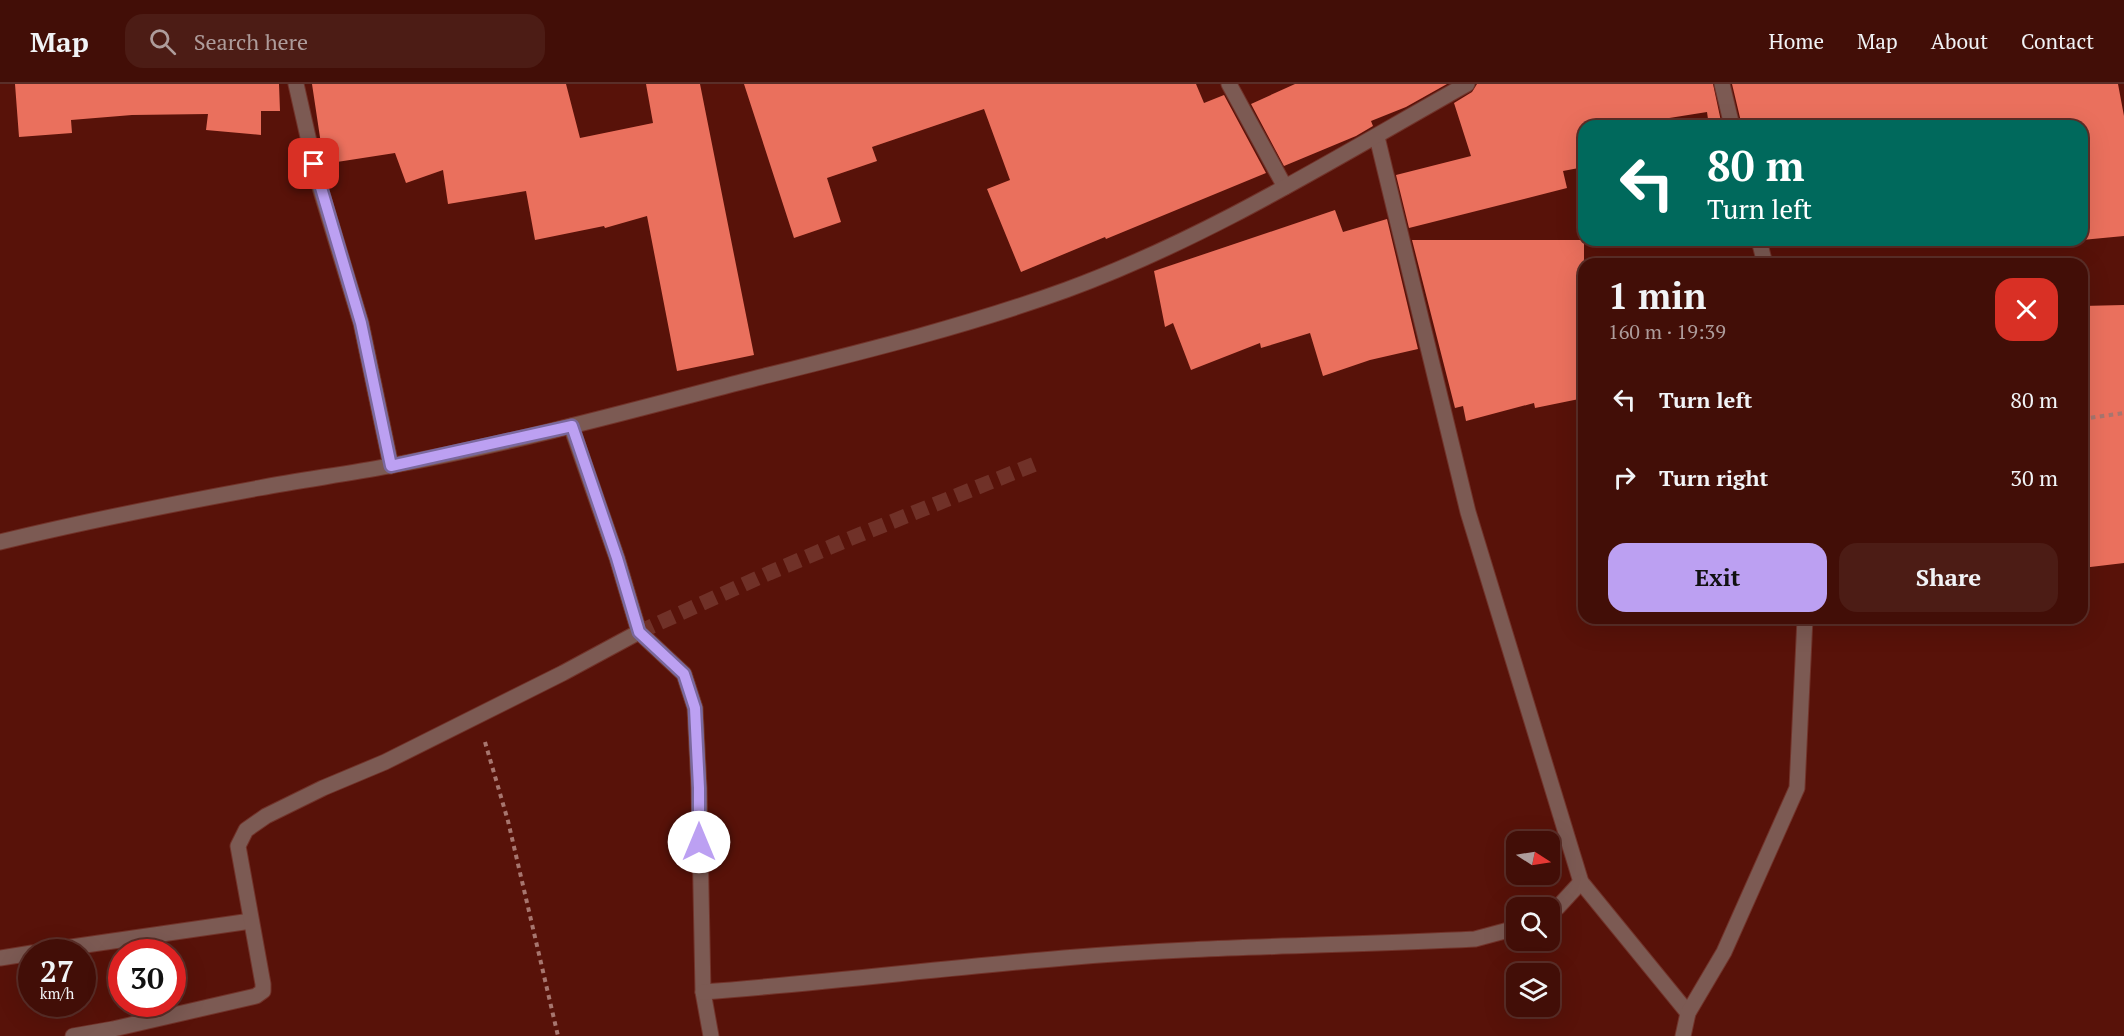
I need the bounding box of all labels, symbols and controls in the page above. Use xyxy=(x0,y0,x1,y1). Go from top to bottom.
search box xyxy=(125,14,545,68)
text: Map xyxy=(30,23,89,60)
icon: search xyxy=(146,25,179,58)
text: Search here xyxy=(194,27,308,56)
text: Home xyxy=(1768,27,1824,55)
text: Map xyxy=(1857,27,1898,55)
text: About xyxy=(1931,27,1988,55)
text: Contact xyxy=(2021,27,2094,55)
text: 80 m xyxy=(1707,137,1805,193)
pin xyxy=(288,138,339,189)
icon: left xyxy=(1608,144,1686,222)
icon: arrive xyxy=(297,147,330,180)
text: Turn left xyxy=(1707,191,1812,227)
text: 1 min xyxy=(1608,272,1706,319)
button: close xyxy=(1995,278,2058,341)
text: 160 m · 19:39 xyxy=(1608,318,1726,345)
icon: left xyxy=(1608,383,1641,416)
text: Turn left xyxy=(1659,385,1752,414)
text: 80 m xyxy=(2010,385,2058,414)
icon: right xyxy=(1608,461,1641,494)
text: Turn right xyxy=(1659,463,1768,492)
text: 30 m xyxy=(2010,463,2058,492)
button: Exit xyxy=(1608,543,1827,612)
button: Share xyxy=(1839,543,2058,612)
position arrow xyxy=(667,810,731,874)
north arrow xyxy=(1506,831,1560,885)
map controls xyxy=(1506,831,1560,1017)
button: search xyxy=(1506,897,1560,951)
speed limit sign: 30 xyxy=(108,939,186,1017)
text: 27 xyxy=(40,951,74,991)
button: layers xyxy=(1506,963,1560,1017)
text: km/h xyxy=(40,983,74,1003)

